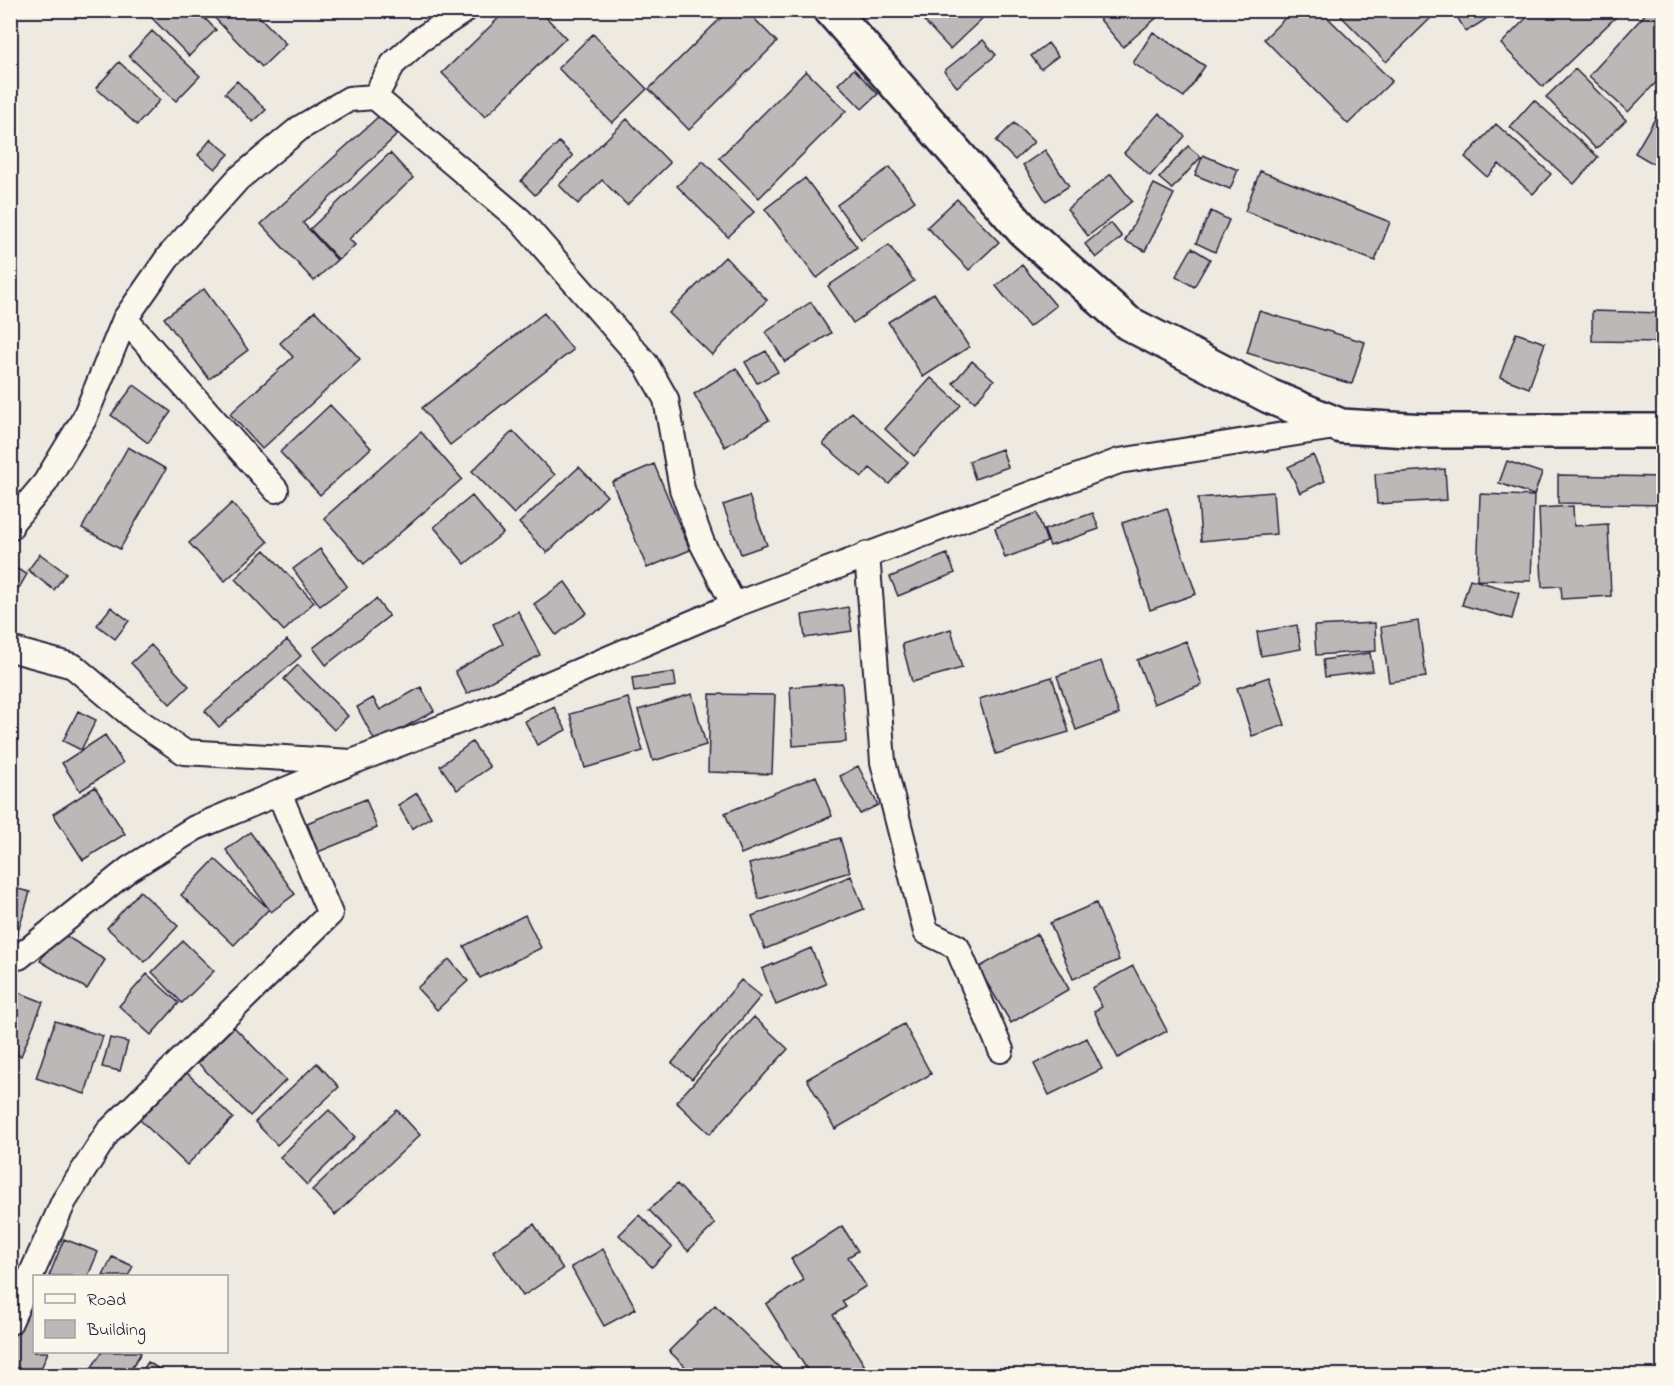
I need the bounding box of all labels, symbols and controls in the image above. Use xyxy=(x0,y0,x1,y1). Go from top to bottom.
legend xyxy=(33,1275,228,1353)
text: Road xyxy=(87,1288,126,1314)
text: Building xyxy=(86,1318,146,1345)

